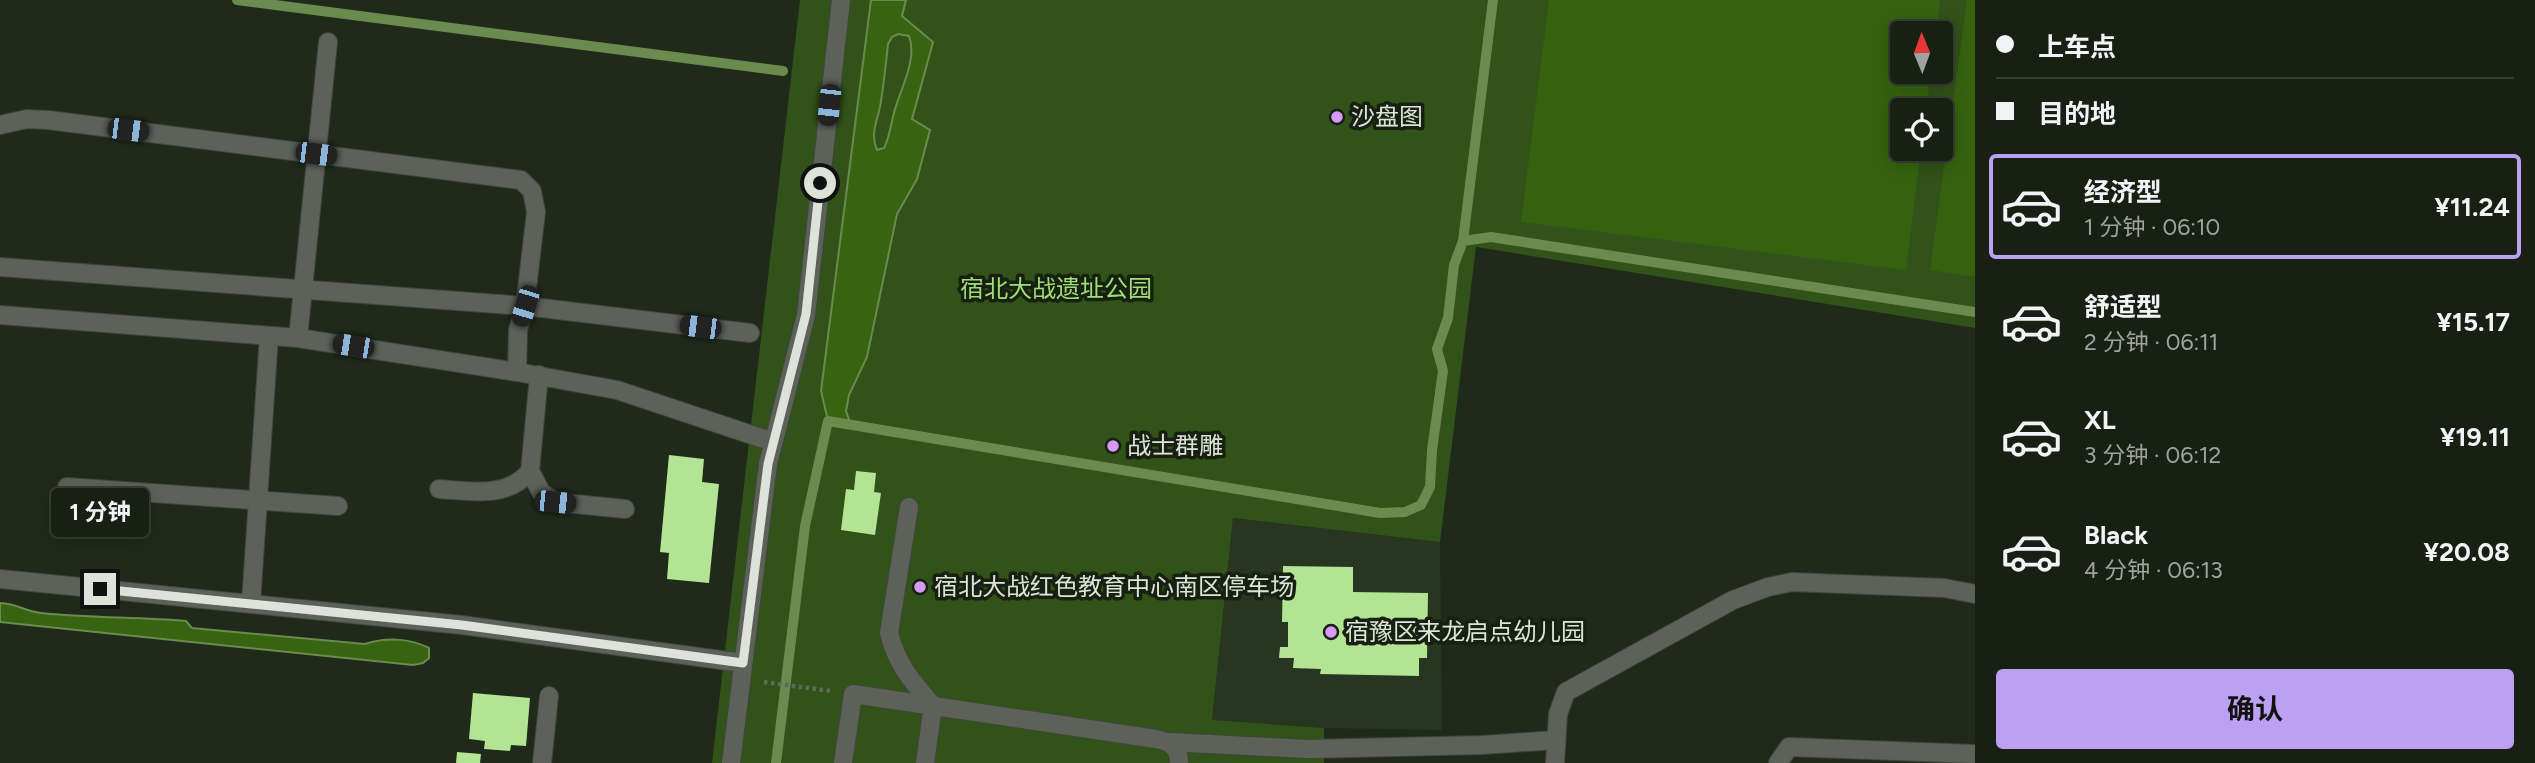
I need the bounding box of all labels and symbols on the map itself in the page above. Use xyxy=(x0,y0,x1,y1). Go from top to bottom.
north arrow xyxy=(1890,21,1953,84)
car xyxy=(817,83,842,127)
place label: 沙盘图 xyxy=(1351,102,1423,131)
marker: 沙盘图 xyxy=(1329,109,1345,125)
car xyxy=(106,117,151,143)
car xyxy=(294,141,339,167)
route start xyxy=(804,167,836,199)
park label: 宿北大战遗址公园 xyxy=(960,274,1152,303)
car xyxy=(509,283,542,329)
car xyxy=(678,314,723,340)
car xyxy=(331,332,376,360)
place label: 战士群雕 xyxy=(1127,431,1223,460)
marker: 战士群雕 xyxy=(1105,438,1121,454)
callout: 1 分钟 xyxy=(51,488,149,536)
car xyxy=(534,489,577,515)
place label: 宿北大战红色教育中心南区停车场 xyxy=(934,572,1294,601)
route end xyxy=(84,573,116,605)
marker: 宿北大战红色教育中心南区停车场 xyxy=(912,579,928,595)
place label: 宿豫区来龙启点幼儿园 xyxy=(1345,617,1585,646)
marker: 宿豫区来龙启点幼儿园 xyxy=(1323,624,1339,640)

